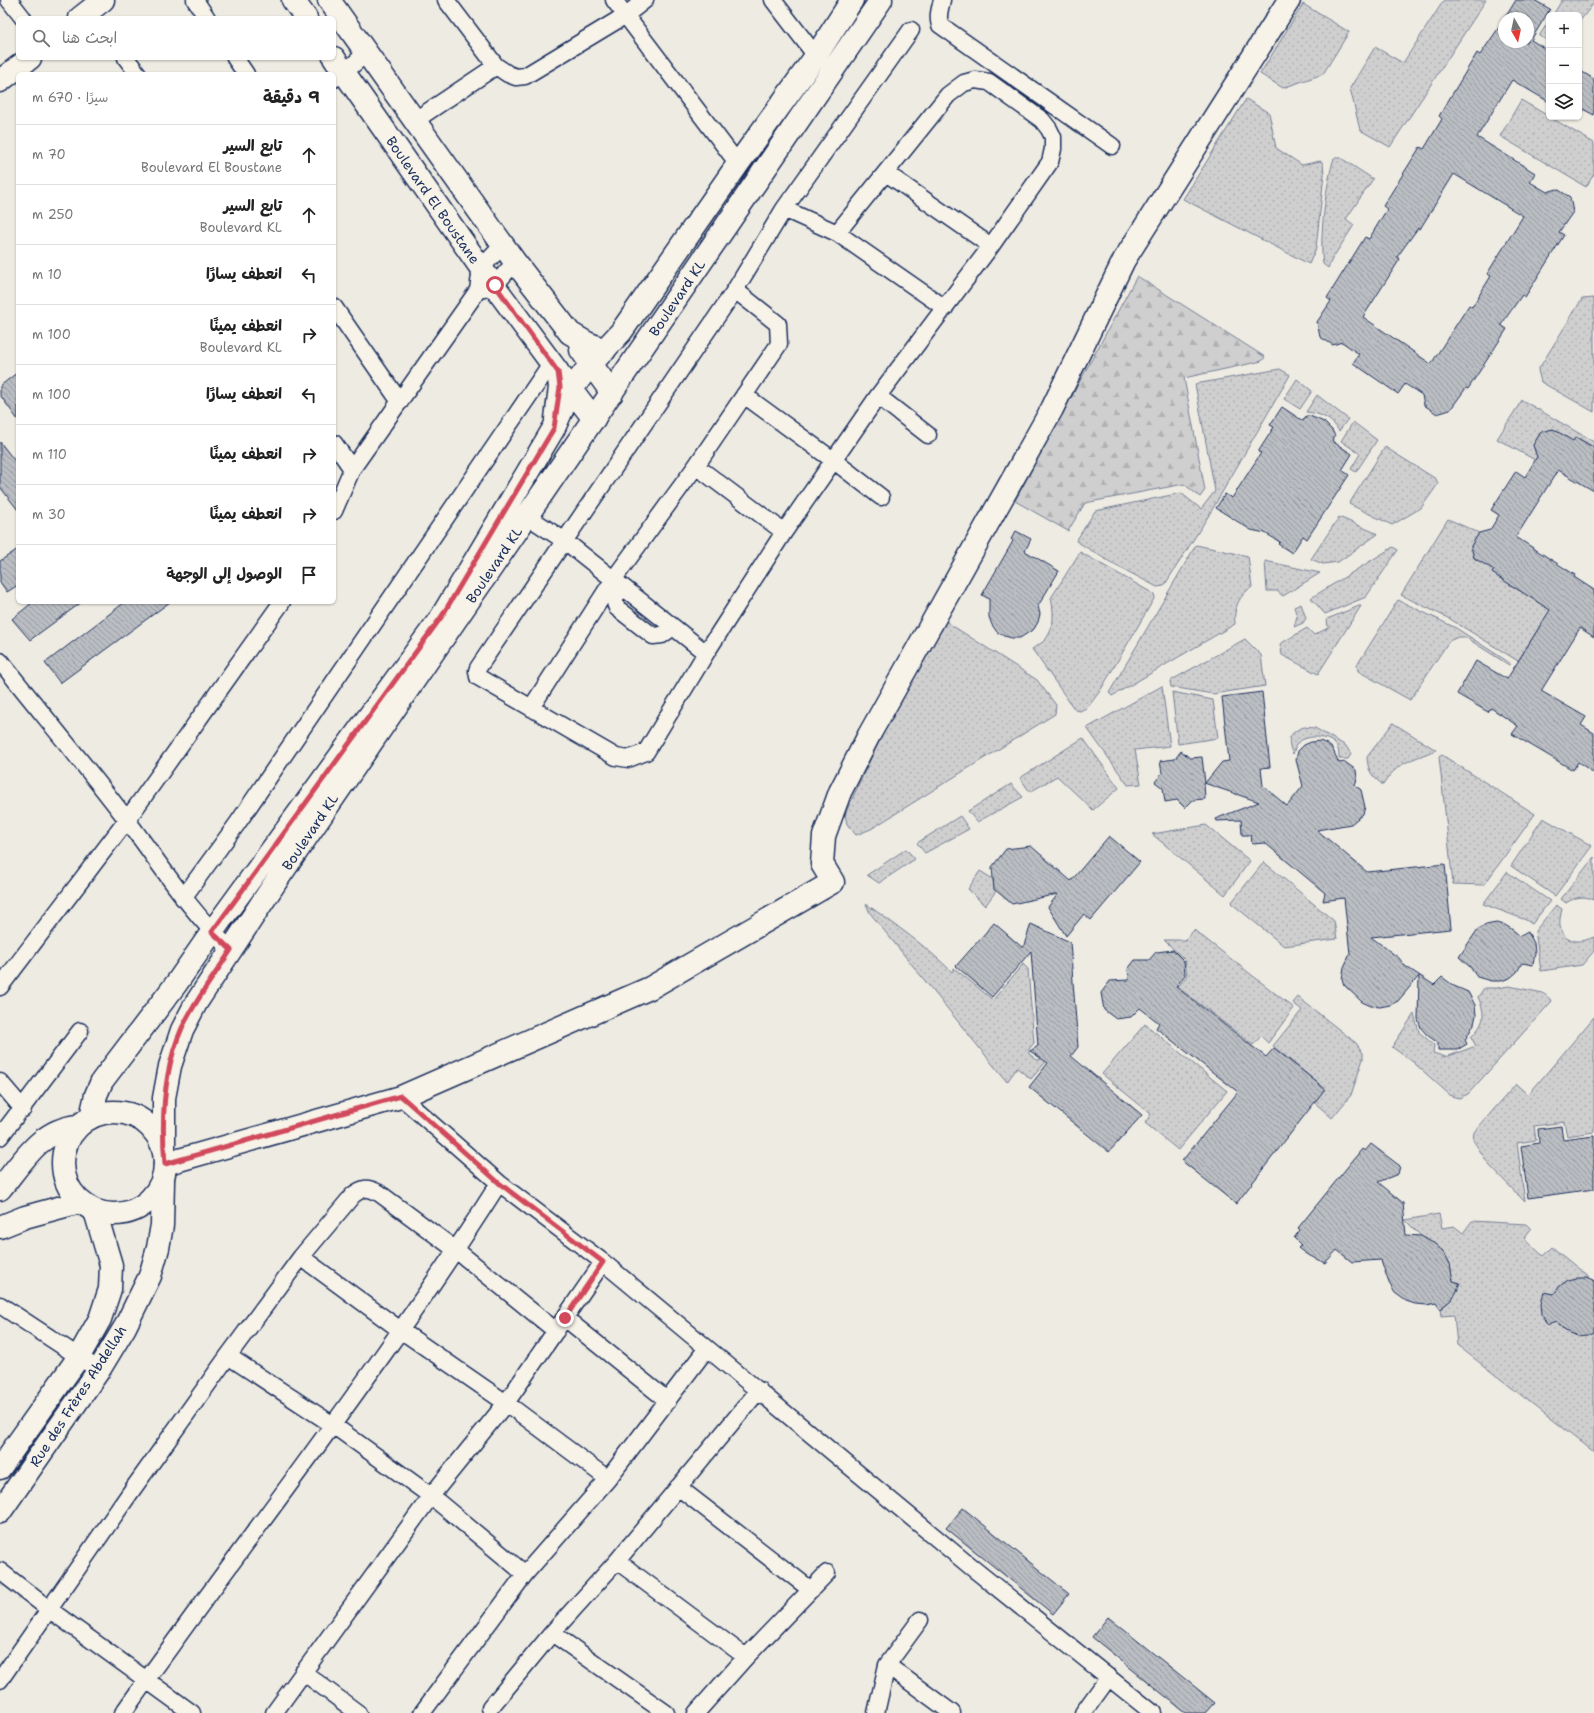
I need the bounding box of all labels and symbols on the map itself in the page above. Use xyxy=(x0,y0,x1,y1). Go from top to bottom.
north arrow xyxy=(1498,12,1534,48)
street label: Boulevard El Boustane xyxy=(382,133,484,267)
street label: Boulevard KL xyxy=(645,256,709,340)
route start xyxy=(486,276,504,294)
street label: Boulevard KL xyxy=(462,523,526,607)
street label: Boulevard KL xyxy=(278,790,342,874)
route end xyxy=(556,1309,574,1327)
street label: Rue des Frères Abdellah xyxy=(26,1322,130,1470)

